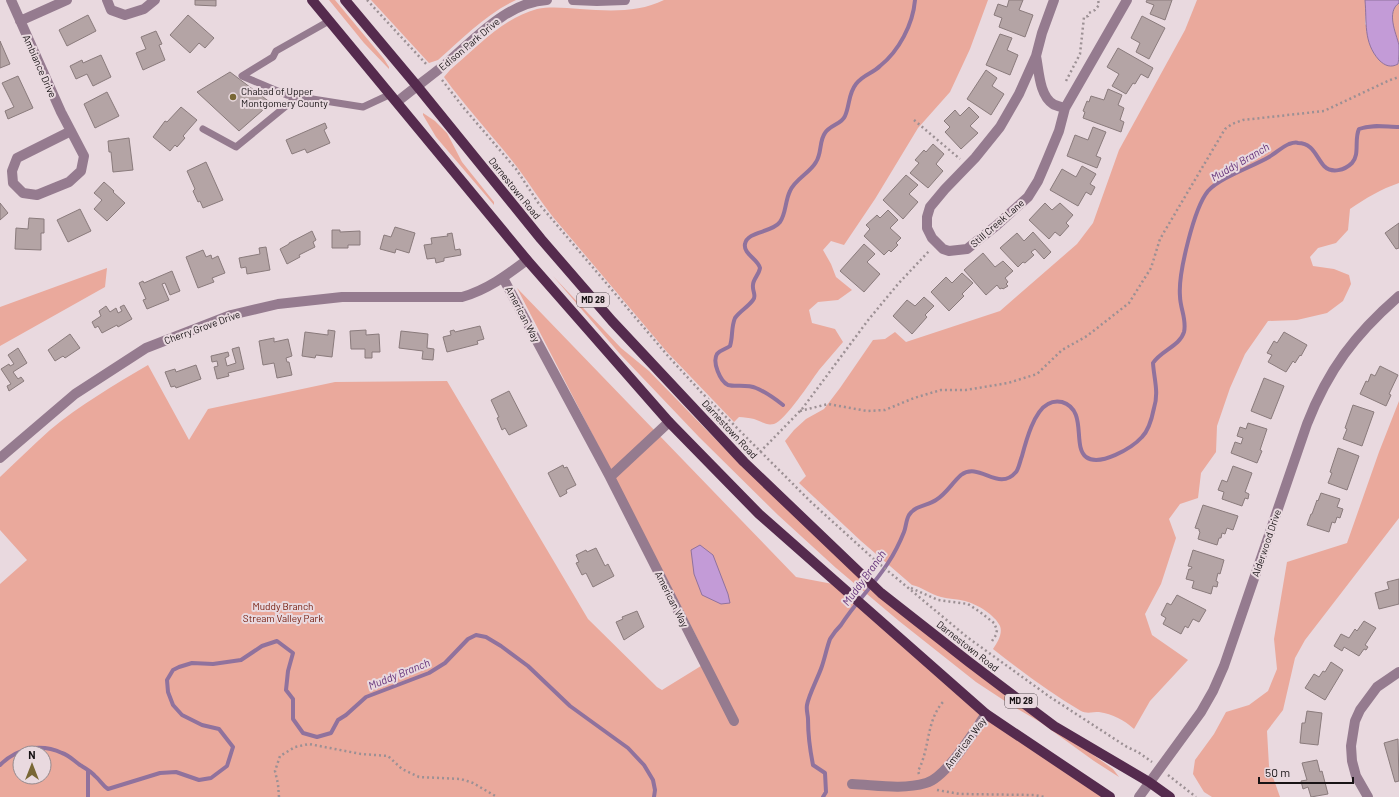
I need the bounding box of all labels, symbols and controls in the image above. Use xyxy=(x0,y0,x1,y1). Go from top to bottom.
street label: Edison Park Drive xyxy=(436,15,502,73)
street label: Ambiance Drive xyxy=(21,33,59,99)
place label: Chabad of Upper Montgomery County xyxy=(241,85,328,109)
marker: Chabad of Upper Montgomery County xyxy=(228,92,238,102)
water label: Muddy Branch xyxy=(1208,139,1271,184)
street label: Darnestown Road xyxy=(487,155,543,221)
street label: Still Creek Lane xyxy=(968,196,1026,250)
street label: American Way xyxy=(503,284,543,344)
road number: MD 28 xyxy=(577,293,609,307)
street label: Cherry Grove Drive xyxy=(162,308,242,346)
street label: Darnestown Road xyxy=(700,397,760,461)
street label: Alderwood Drive xyxy=(1249,508,1283,578)
water label: Muddy Branch xyxy=(839,547,888,608)
street label: American Way xyxy=(653,569,691,629)
park label: Muddy Branch Stream Valley Park xyxy=(243,600,323,624)
street label: Darnestown Road xyxy=(934,618,1002,674)
water label: Muddy Branch xyxy=(366,655,432,692)
road number: MD 28 xyxy=(1005,694,1037,708)
street label: American Way xyxy=(942,715,989,771)
north arrow xyxy=(12,745,52,785)
text: N xyxy=(28,748,36,761)
scale bar xyxy=(1259,759,1353,785)
text: 50 m xyxy=(1265,765,1290,779)

